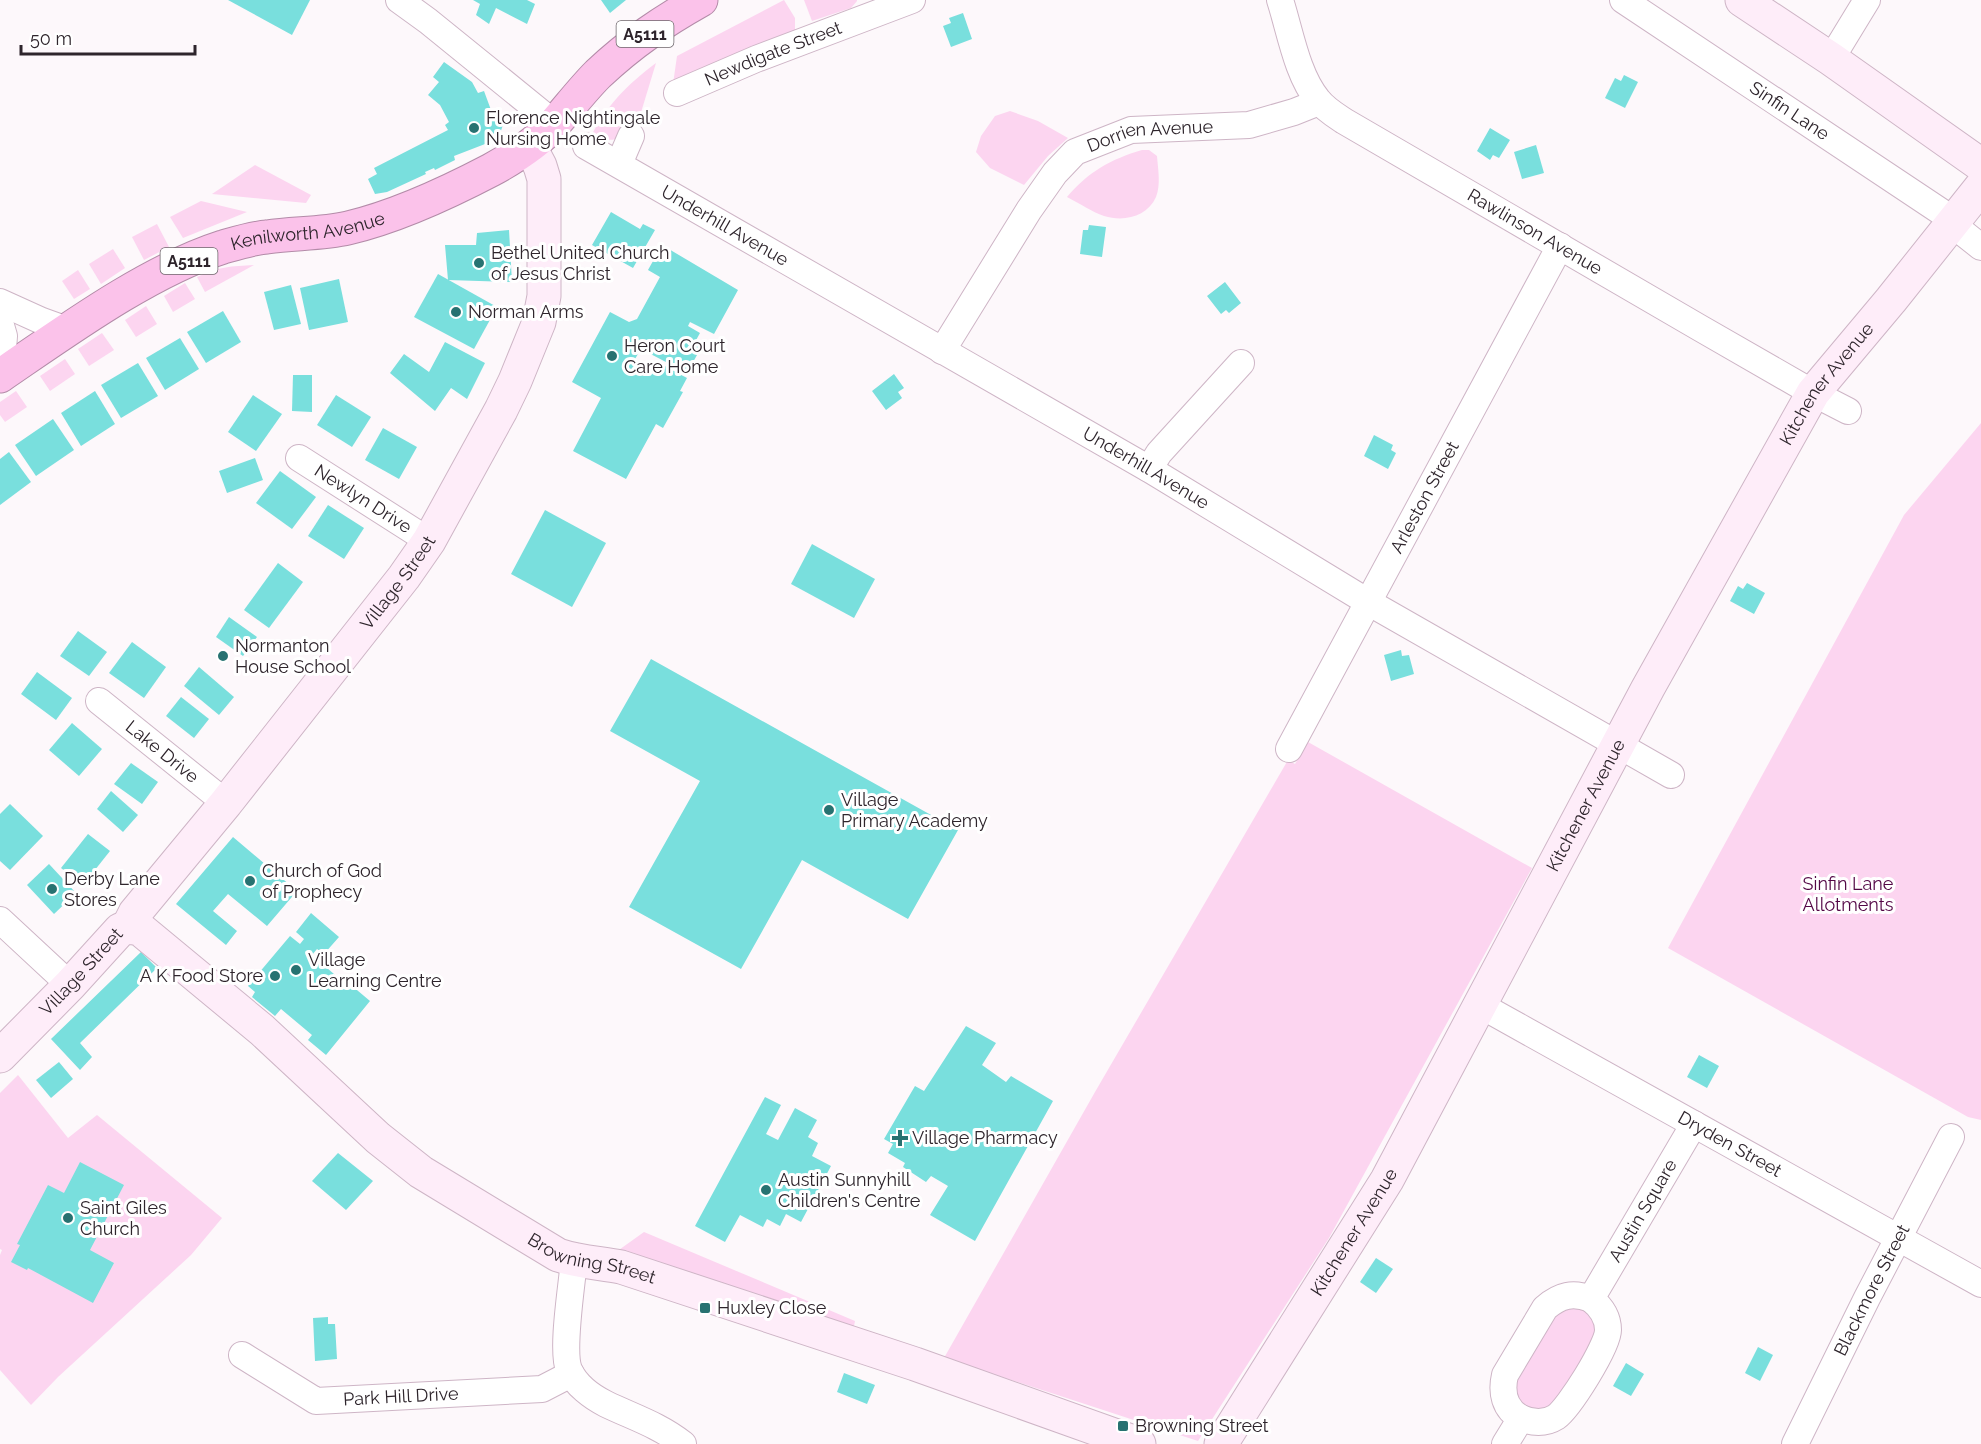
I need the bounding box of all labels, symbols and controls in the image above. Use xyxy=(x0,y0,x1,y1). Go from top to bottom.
street label: Newdigate Street xyxy=(701,17,844,90)
scale bar xyxy=(21,18,195,56)
road number: A5111 xyxy=(616,21,674,47)
text: 50 m xyxy=(30,28,72,49)
street label: Sinfin Lane xyxy=(1746,76,1834,145)
place label: Florence Nightingale Nursing Home xyxy=(486,107,661,149)
street label: Dorrien Avenue xyxy=(1084,116,1214,156)
marker: Florence Nightingale Nursing Home xyxy=(467,121,481,135)
street label: Underhill Avenue xyxy=(658,180,793,270)
street label: Rawlinson Avenue xyxy=(1464,184,1607,279)
street label: Kenilworth Avenue xyxy=(228,207,388,254)
place label: Bethel United Church of Jesus Christ xyxy=(491,242,670,284)
road number: A5111 xyxy=(160,248,218,274)
marker: Bethel United Church of Jesus Christ xyxy=(472,256,486,270)
place label: Norman Arms xyxy=(468,301,584,322)
marker: Norman Arms xyxy=(449,305,463,319)
street label: Kitchener Avenue xyxy=(1775,318,1878,449)
place label: Heron Court Care Home xyxy=(624,335,726,377)
marker: Heron Court Care Home xyxy=(605,349,619,363)
street label: Underhill Avenue xyxy=(1079,422,1214,513)
street label: Arleston Street xyxy=(1385,437,1463,557)
street label: Newlyn Drive xyxy=(311,460,416,537)
street label: Village Street xyxy=(356,532,440,634)
place label: Normanton House School xyxy=(235,635,351,677)
marker: Normanton House School xyxy=(216,649,230,663)
street label: Lake Drive xyxy=(122,716,203,787)
street label: Kitchener Avenue xyxy=(1542,735,1629,875)
place label: Village Primary Academy xyxy=(841,789,988,831)
marker: Village Primary Academy xyxy=(822,803,836,817)
place label: Church of God of Prophecy xyxy=(262,860,382,902)
place label: Derby Lane Stores xyxy=(64,868,160,910)
park label: Sinfin Lane Allotments xyxy=(1803,873,1894,915)
marker: Church of God of Prophecy xyxy=(243,874,257,888)
marker: Derby Lane Stores xyxy=(45,882,59,896)
street label: Village Street xyxy=(35,923,127,1020)
place label: Village Learning Centre xyxy=(308,949,442,991)
marker: Village Learning Centre xyxy=(289,963,303,977)
place label: A K Food Store xyxy=(140,965,263,986)
marker: A K Food Store xyxy=(268,969,282,983)
street label: Dryden Street xyxy=(1675,1106,1786,1181)
place label: Village Pharmacy xyxy=(912,1127,1058,1148)
marker: Village Pharmacy xyxy=(893,1131,907,1145)
street label: Austin Square xyxy=(1604,1155,1681,1266)
street label: Kitchener Avenue xyxy=(1306,1164,1401,1300)
place label: Austin Sunnyhill Children's Centre xyxy=(778,1169,921,1211)
marker: Austin Sunnyhill Children's Centre xyxy=(759,1183,773,1197)
place label: Saint Giles Church xyxy=(80,1197,167,1239)
marker: Saint Giles Church xyxy=(61,1211,75,1225)
street label: Blackmore Street xyxy=(1829,1221,1914,1359)
street label: Browning Street xyxy=(524,1228,659,1288)
place label: Huxley Close xyxy=(717,1297,827,1318)
marker: Huxley Close xyxy=(698,1301,712,1315)
street label: Park Hill Drive xyxy=(343,1382,459,1410)
place label: Browning Street xyxy=(1135,1415,1269,1436)
marker: Browning Street xyxy=(1116,1419,1130,1433)

